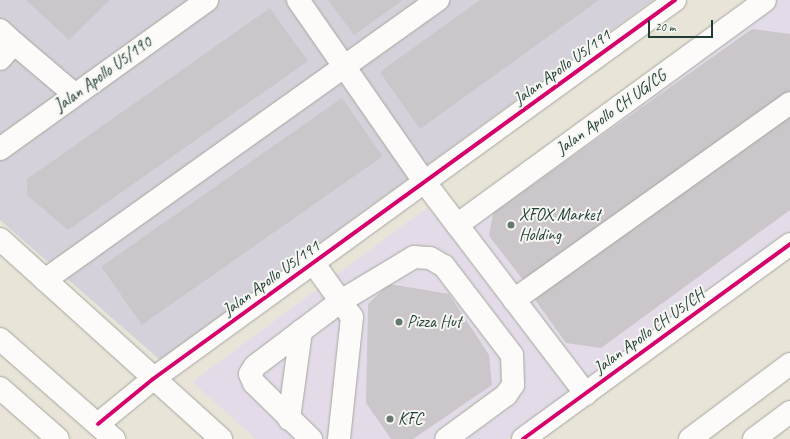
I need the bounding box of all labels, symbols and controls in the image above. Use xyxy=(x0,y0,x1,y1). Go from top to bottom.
scale bar xyxy=(650,12,715,38)
text: 20 m xyxy=(655,19,675,35)
street label: Jalan Apollo U5/191 xyxy=(509,25,615,109)
street label: Jalan Apollo U5/190 xyxy=(50,32,156,116)
street label: Jalan Apollo CH UG/CG xyxy=(552,65,670,159)
place label: XFOX Market Holding xyxy=(519,205,600,245)
marker: XFOX Market Holding xyxy=(506,220,516,230)
street label: Jalan Apollo U5/191 xyxy=(218,236,324,320)
street label: Jalan Apollo CH U5/CH xyxy=(590,284,708,378)
place label: Pizza Hut xyxy=(407,312,461,332)
marker: Pizza Hut xyxy=(394,317,404,327)
place label: KFC xyxy=(398,409,423,429)
marker: KFC xyxy=(385,414,395,424)

